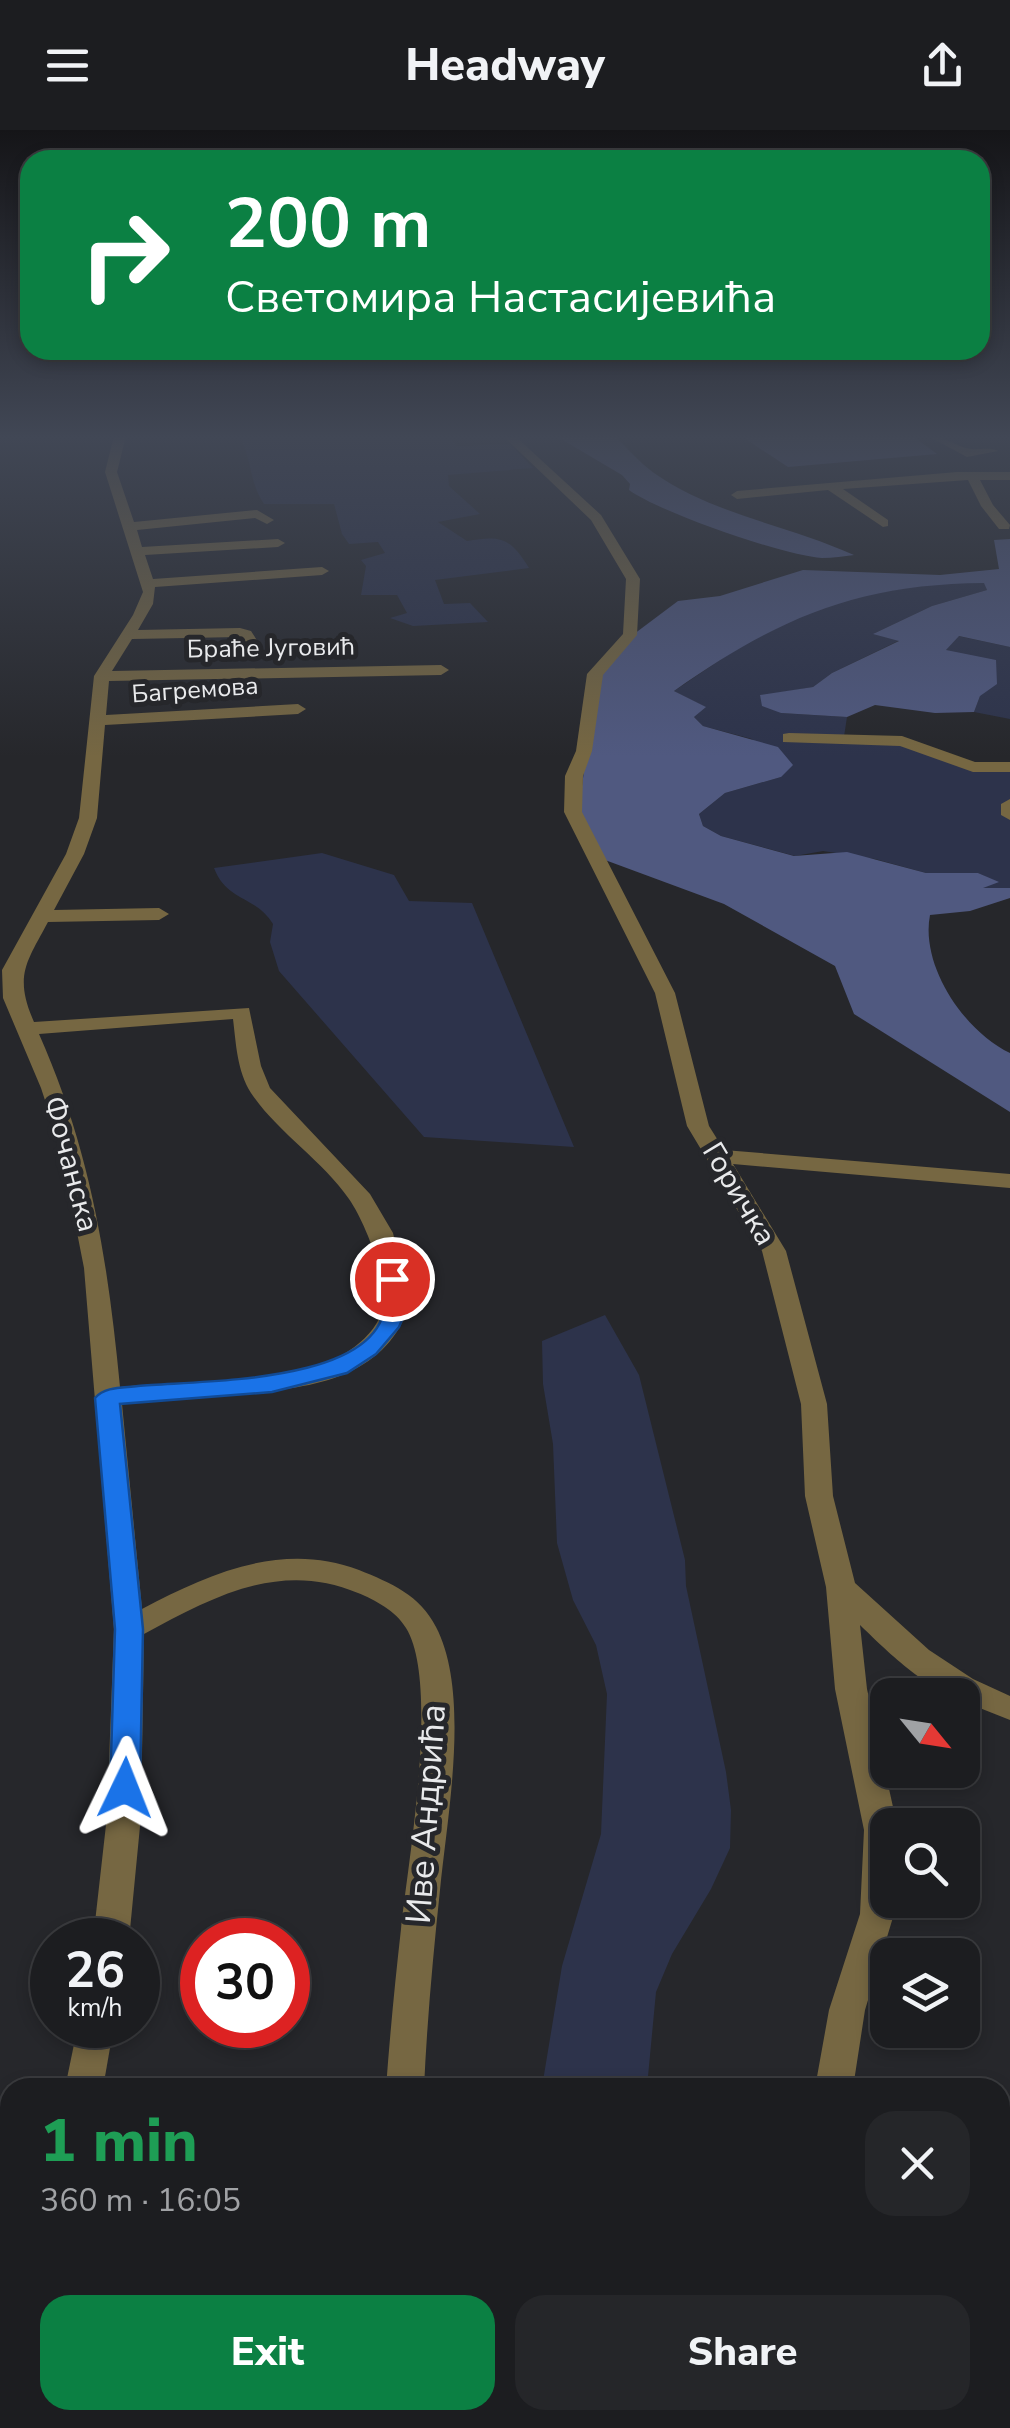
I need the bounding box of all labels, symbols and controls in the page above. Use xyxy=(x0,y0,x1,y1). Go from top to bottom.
text: Headway xyxy=(405,35,605,96)
icon: menu xyxy=(40,38,95,93)
icon: share xyxy=(915,38,970,93)
text: 200 m xyxy=(225,176,431,272)
icon: right xyxy=(60,190,190,320)
text: Светомира Настасијевића xyxy=(225,267,776,328)
street label: Браће Југовић xyxy=(187,630,355,666)
street label: Багремова xyxy=(130,669,260,711)
street label: Фочанска xyxy=(33,1092,109,1236)
street label: Горичка xyxy=(692,1135,786,1253)
pin xyxy=(350,1237,435,1322)
icon: arrive xyxy=(365,1252,420,1307)
north arrow xyxy=(870,1678,980,1788)
map controls xyxy=(870,1678,980,2048)
street label: Иве Андрића xyxy=(395,1703,457,1925)
position arrow xyxy=(73,1736,177,1840)
button: search xyxy=(870,1808,980,1918)
speed limit sign: 30 xyxy=(180,1918,310,2048)
text: 26 xyxy=(65,1936,125,2005)
button: layers xyxy=(870,1938,980,2048)
text: km/h xyxy=(67,1991,123,2025)
text: 1 min xyxy=(40,2100,198,2182)
button: close xyxy=(865,2111,970,2216)
text: 360 m · 16:05 xyxy=(40,2179,241,2222)
button: Exit xyxy=(40,2295,495,2410)
button: Share xyxy=(515,2295,970,2410)

